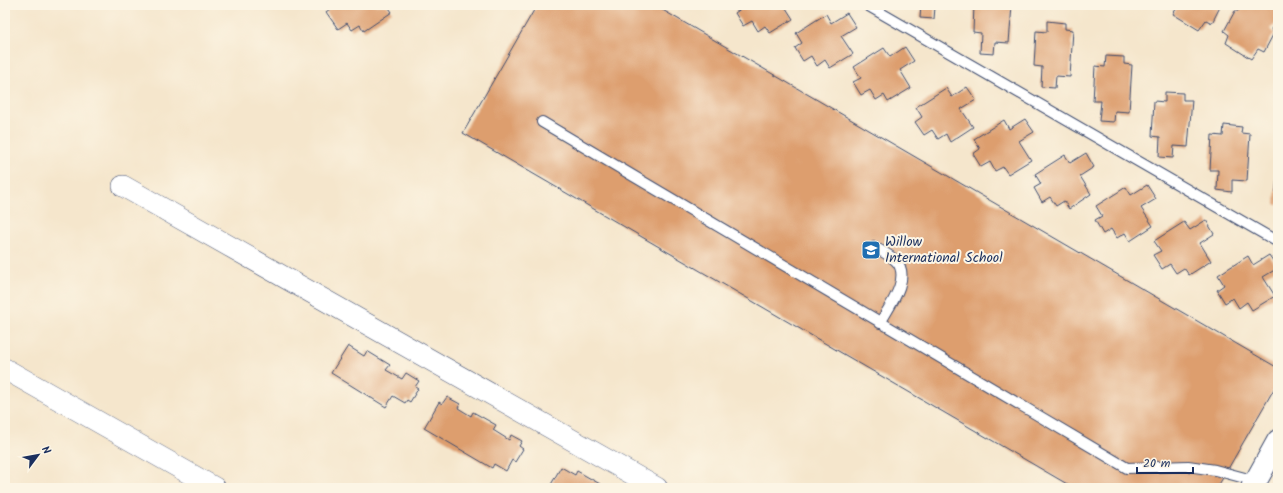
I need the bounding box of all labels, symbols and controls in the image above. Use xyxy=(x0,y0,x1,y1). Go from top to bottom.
place label: Willow International School xyxy=(885,231,1003,269)
school or university icon: Willow International School xyxy=(860,239,882,261)
north arrow xyxy=(18,435,58,475)
text: N xyxy=(36,443,55,458)
scale bar xyxy=(1137,449,1193,475)
text: 20 m xyxy=(1143,454,1171,473)

